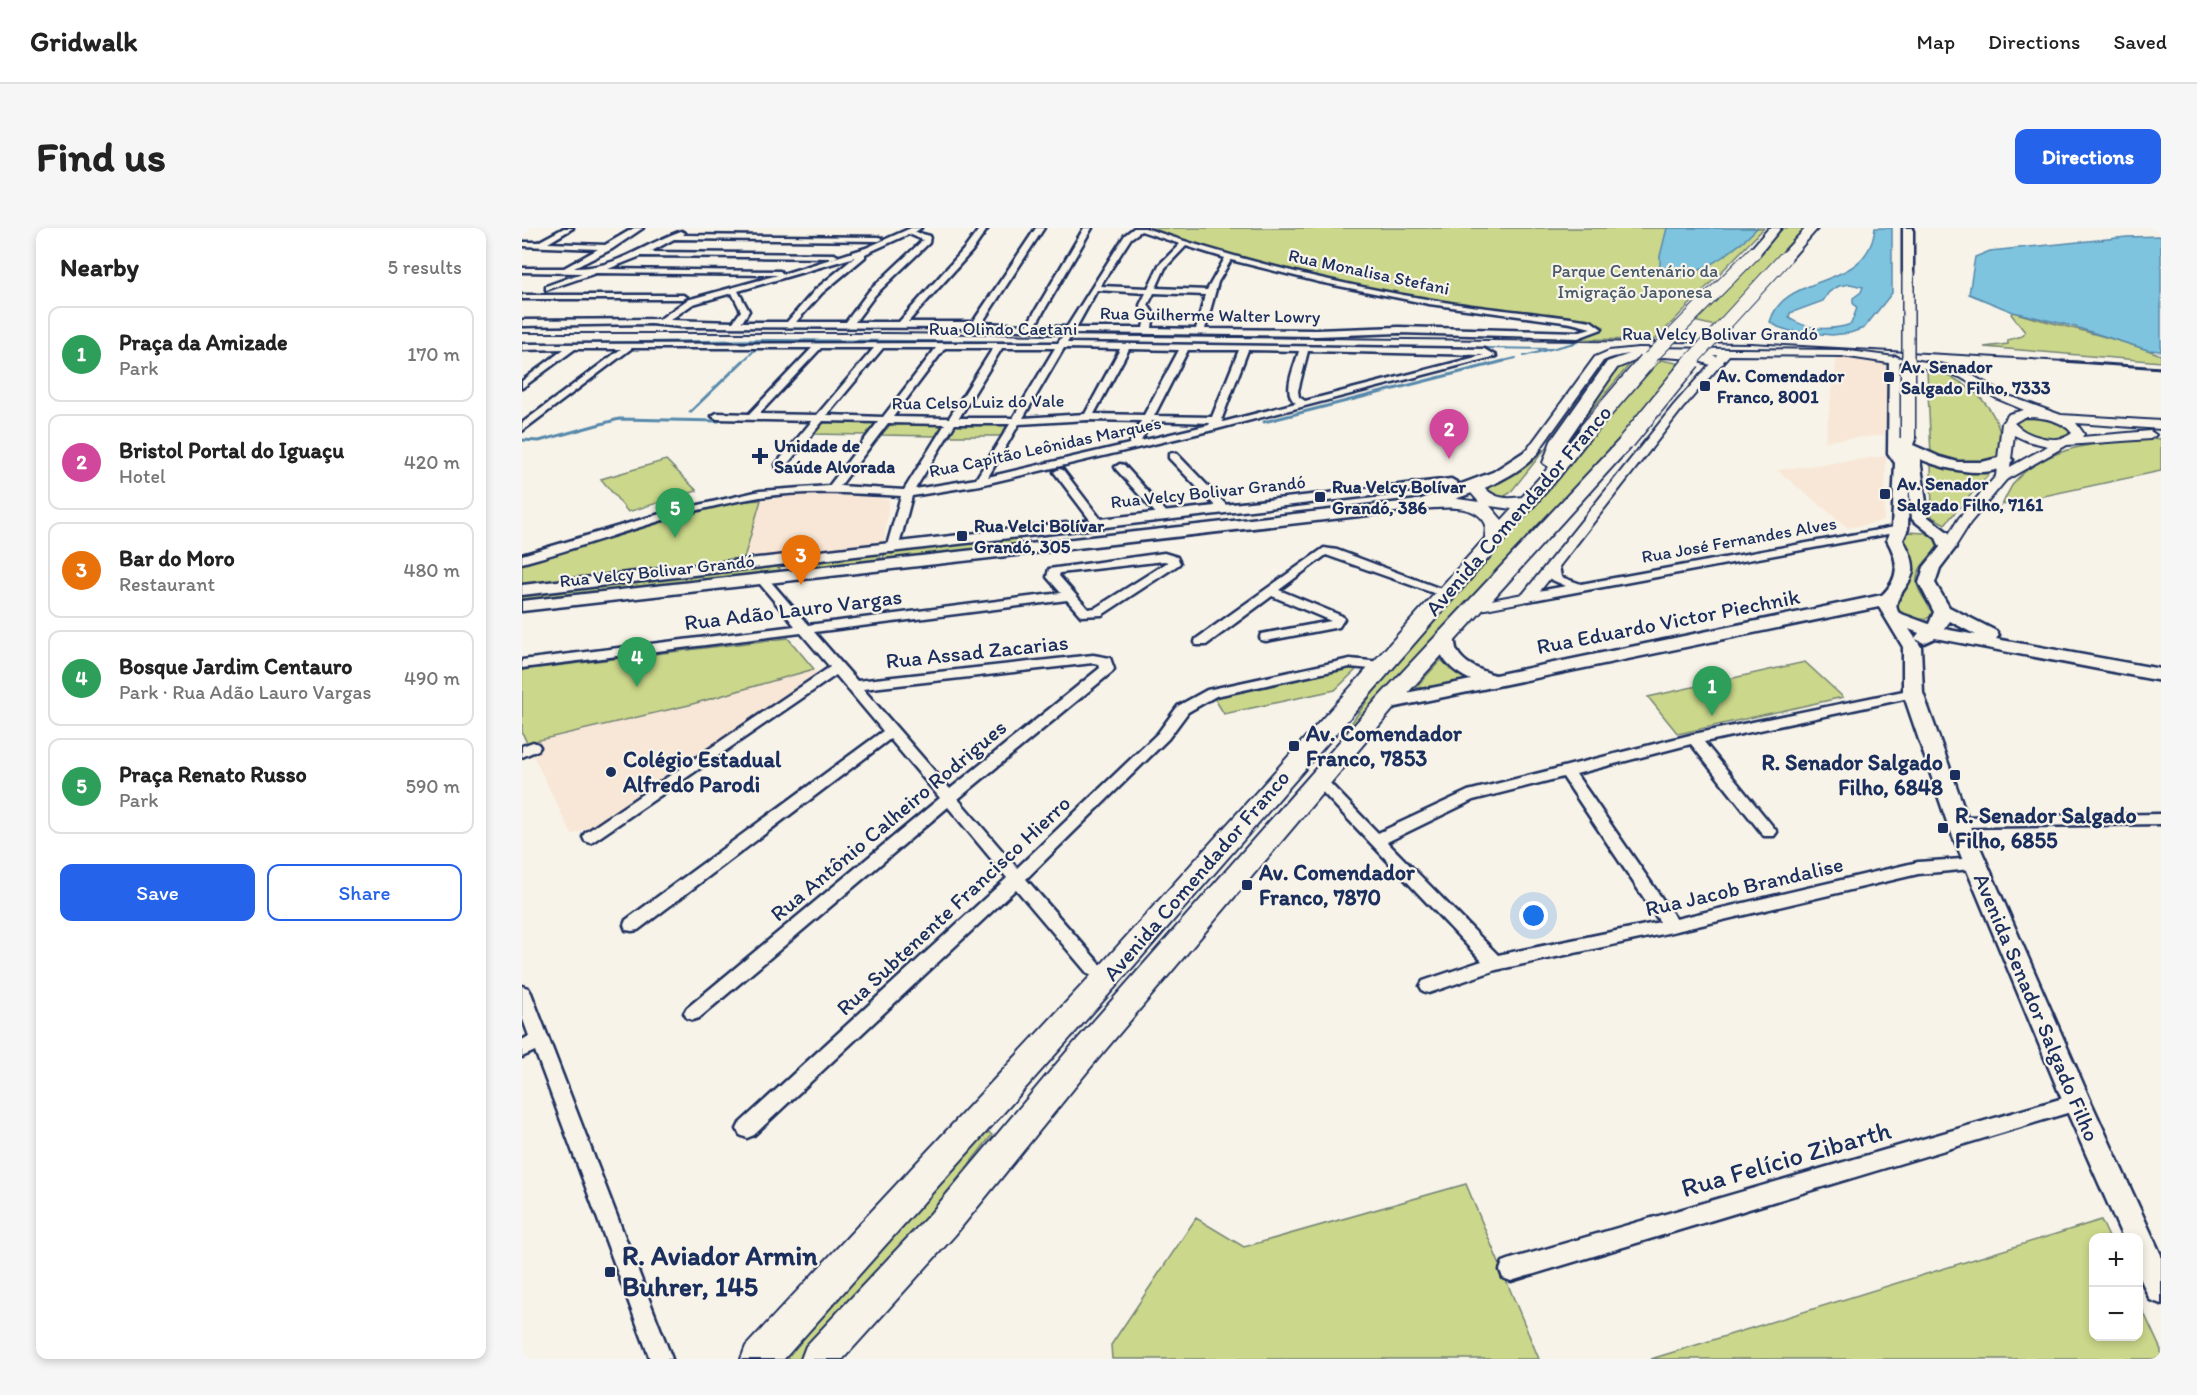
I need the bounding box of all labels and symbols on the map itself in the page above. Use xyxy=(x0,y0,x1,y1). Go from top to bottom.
street label: Rua Monalisa Stefani xyxy=(1286,244,1452,300)
park label: Parque Centenário da Imigração Japonesa xyxy=(1552,260,1718,303)
street label: Rua Guilherme Walter Lowry xyxy=(1100,302,1321,328)
street label: Rua Olindo Caetani xyxy=(929,318,1077,340)
street label: Rua Velcy Bolivar Grandó xyxy=(1622,323,1818,345)
place label: Av. Senador Salgado Filho, 7333 xyxy=(1900,356,2051,399)
place label: Av. Comendador Franco, 8001 xyxy=(1716,365,1845,408)
marker: Av. Senador Salgado Filho, 7333 xyxy=(1882,370,1896,384)
marker: Av. Comendador Franco, 8001 xyxy=(1698,379,1712,393)
street label: Rua Celso Luiz do Vale xyxy=(891,389,1065,415)
street label: Avenida Comendador Franco xyxy=(1419,399,1617,621)
pin: 2 xyxy=(1430,410,1468,459)
street label: Rua Capitão Leônidas Marques xyxy=(927,412,1163,482)
place label: Unidade de Saúde Alvorada xyxy=(774,435,895,478)
marker: Unidade de Saúde Alvorada xyxy=(751,447,769,465)
street label: Rua Velcy Bolivar Grandó xyxy=(1109,471,1307,513)
place label: Av. Senador Salgado Filho, 7161 xyxy=(1896,473,2044,516)
place label: Rua Velcy Bolívar Grandó, 386 xyxy=(1332,476,1467,519)
marker: Av. Senador Salgado Filho, 7161 xyxy=(1878,487,1892,501)
pin: 5 xyxy=(656,488,694,538)
marker: Rua Velcy Bolívar Grandó, 386 xyxy=(1313,490,1327,504)
street label: Rua José Fernandes Alves xyxy=(1640,512,1838,568)
place label: Rua Velci Bolívar Grandó, 305 xyxy=(974,515,1105,558)
marker: Rua Velci Bolívar Grandó, 305 xyxy=(955,529,969,543)
pin: 3 xyxy=(782,536,820,585)
street label: Rua Velcy Bolivar Grandó xyxy=(558,550,756,592)
street label: Rua Adão Lauro Vargas xyxy=(683,583,903,636)
street label: Rua Eduardo Victor Piechnik xyxy=(1534,583,1803,660)
street label: Rua Assad Zacarias xyxy=(884,628,1070,675)
pin: 4 xyxy=(618,638,656,687)
pin: 1 xyxy=(1692,666,1732,716)
street label: Rua Antônio Calheiro Rodrigues xyxy=(765,714,1012,927)
place label: Av. Comendador Franco, 7853 xyxy=(1305,720,1463,772)
marker: Av. Comendador Franco, 7853 xyxy=(1287,739,1301,753)
place label: Colégio Estadual Alfredo Parodi xyxy=(622,746,782,798)
place label: R. Senador Salgado Filho, 6848 xyxy=(1761,749,1943,801)
street label: Avenida Comendador Franco xyxy=(1097,764,1295,986)
marker: Colégio Estadual Alfredo Parodi xyxy=(604,765,618,779)
marker: R. Senador Salgado Filho, 6848 xyxy=(1948,768,1962,782)
street label: Rua Subtenente Francisco Hierro xyxy=(831,790,1076,1021)
place label: R. Senador Salgado Filho, 6855 xyxy=(1955,802,2137,854)
marker: R. Senador Salgado Filho, 6855 xyxy=(1936,821,1950,835)
street label: Rua Jacob Brandalise xyxy=(1642,851,1846,922)
place label: Av. Comendador Franco, 7870 xyxy=(1258,859,1416,911)
street label: Avenida Senador Salgado Filho xyxy=(1968,869,2105,1145)
marker: Av. Comendador Franco, 7870 xyxy=(1240,878,1254,892)
your location xyxy=(1519,901,1548,930)
street label: Rua Felício Zibarth xyxy=(1677,1113,1895,1204)
place label: R. Aviador Armin Buhrer, 145 xyxy=(622,1239,818,1303)
marker: R. Aviador Armin Buhrer, 145 xyxy=(603,1265,617,1279)

